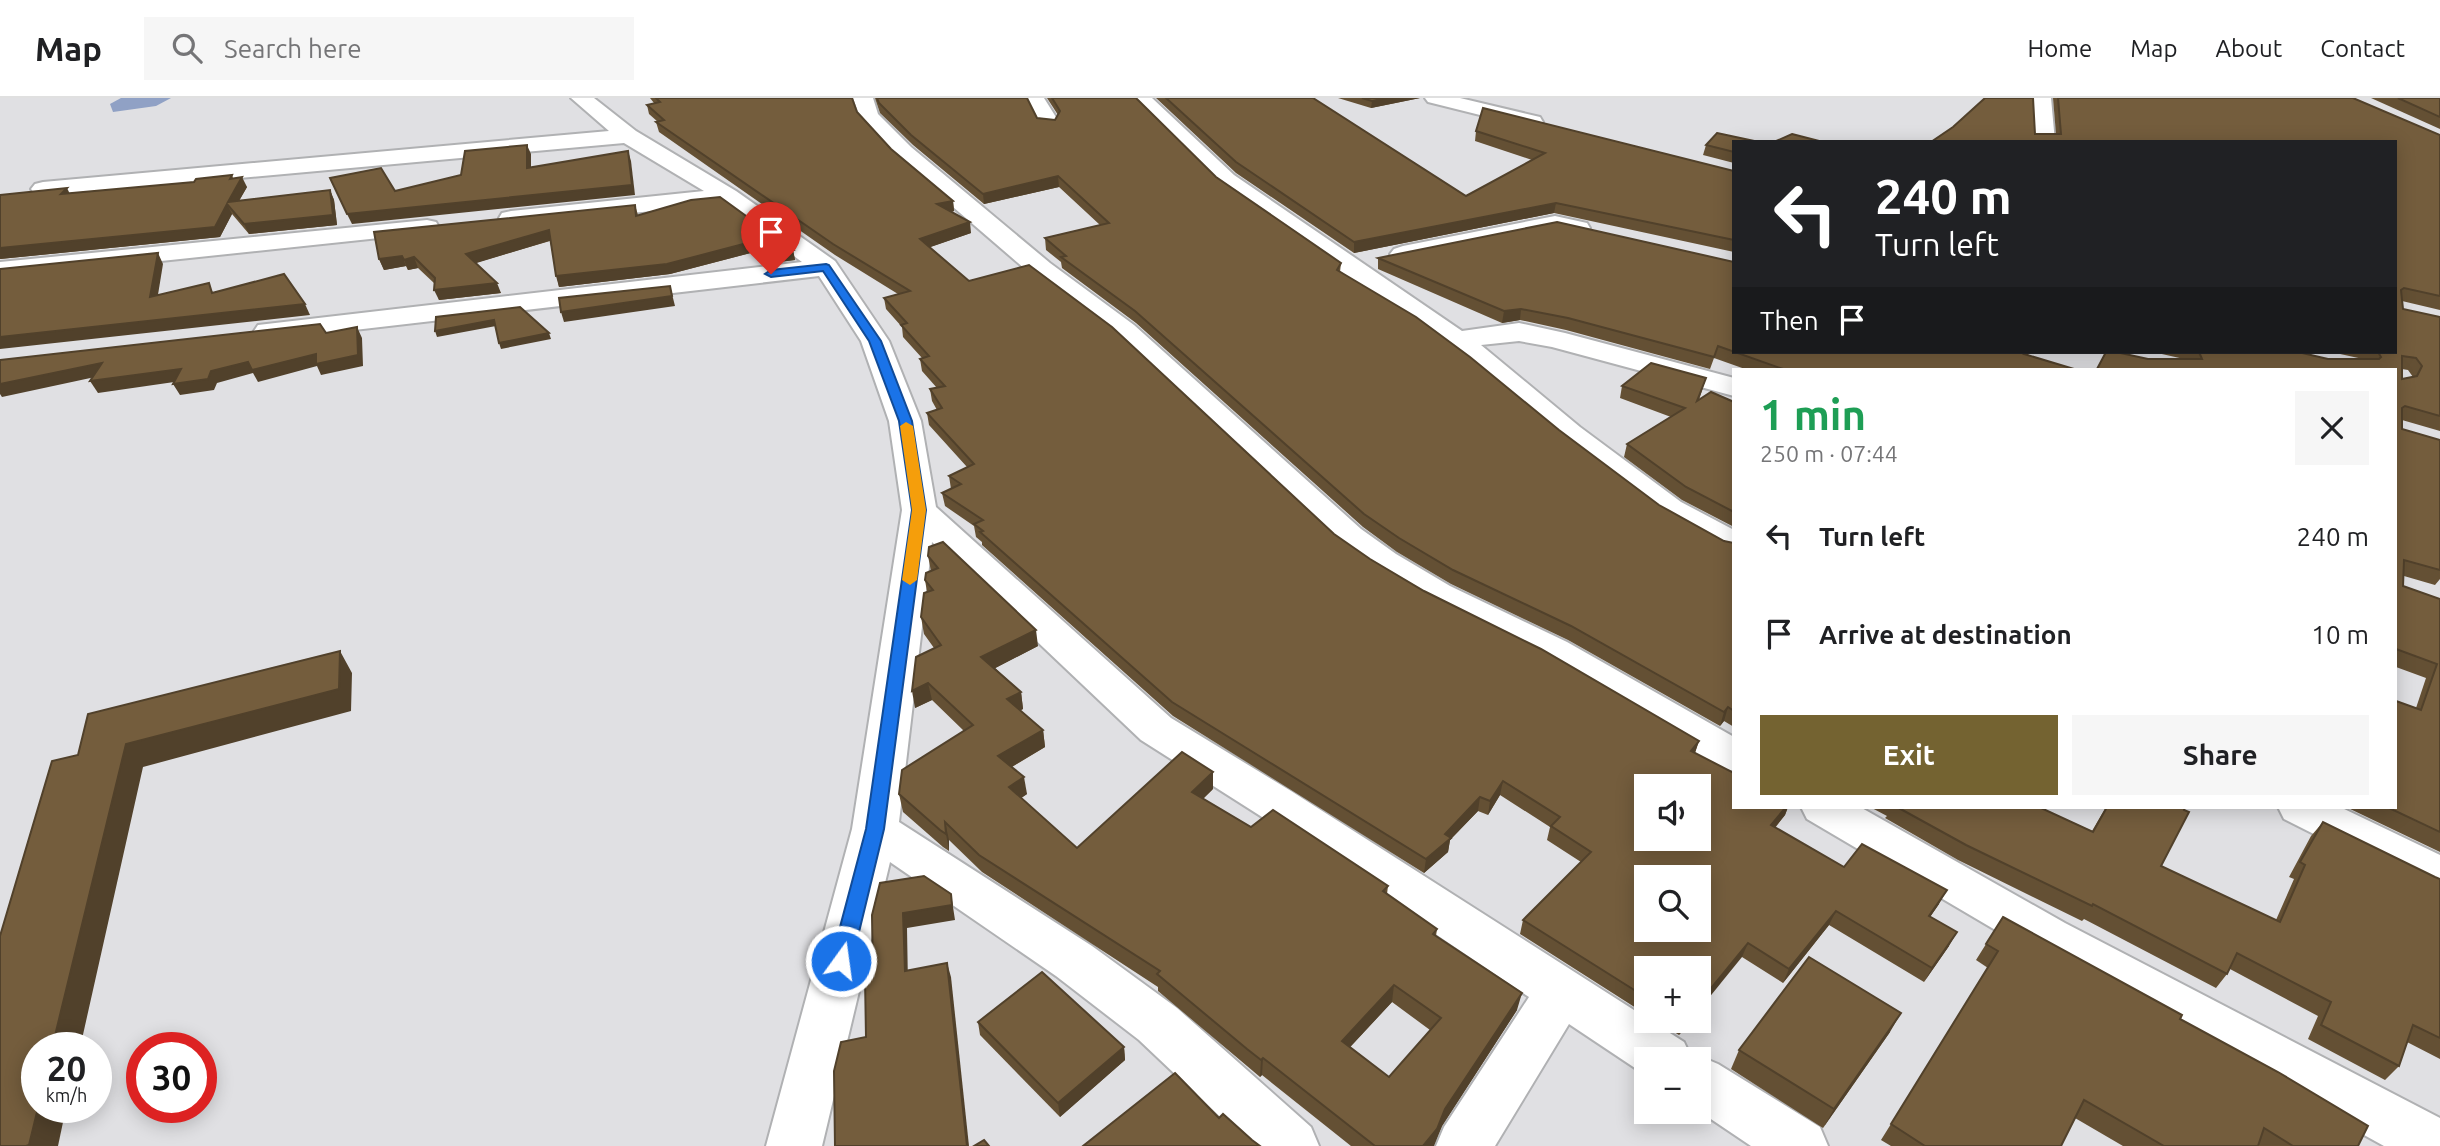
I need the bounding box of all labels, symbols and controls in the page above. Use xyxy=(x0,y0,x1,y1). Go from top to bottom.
search box xyxy=(144,17,634,80)
icon: search xyxy=(168,29,206,67)
text: Map xyxy=(35,30,102,67)
text: Search here xyxy=(224,34,362,63)
text: Home xyxy=(2027,35,2092,62)
text: Map xyxy=(2130,35,2177,62)
text: About xyxy=(2215,35,2282,62)
text: Contact xyxy=(2320,35,2405,62)
icon: left xyxy=(1760,168,1851,259)
text: 240 m xyxy=(1875,168,2012,223)
pin xyxy=(741,202,801,274)
icon: arrive xyxy=(752,213,790,251)
text: Turn left xyxy=(1875,226,1999,262)
icon: arrive xyxy=(1833,301,1871,339)
text: Then xyxy=(1760,306,1819,335)
text: 1 min xyxy=(1760,391,1866,438)
button: close xyxy=(2295,391,2369,465)
text: 250 m · 07:44 xyxy=(1760,441,1898,466)
icon: left xyxy=(1760,517,1798,555)
text: Turn left xyxy=(1819,522,1925,551)
text: 240 m xyxy=(2297,522,2369,551)
icon: arrive xyxy=(1760,615,1798,653)
text: Arrive at destination xyxy=(1819,620,2072,649)
text: 10 m xyxy=(2311,620,2369,649)
button: Exit xyxy=(1760,715,2058,795)
button: Share xyxy=(2072,715,2369,795)
map controls xyxy=(1634,774,1711,1124)
button: sound xyxy=(1634,774,1711,851)
button: search xyxy=(1634,865,1711,942)
position arrow xyxy=(804,924,878,998)
button: + xyxy=(1634,956,1711,1033)
speed limit sign: 30 xyxy=(126,1032,217,1123)
button: − xyxy=(1634,1047,1711,1124)
text: 20 xyxy=(47,1048,86,1088)
text: km/h xyxy=(46,1085,87,1105)

